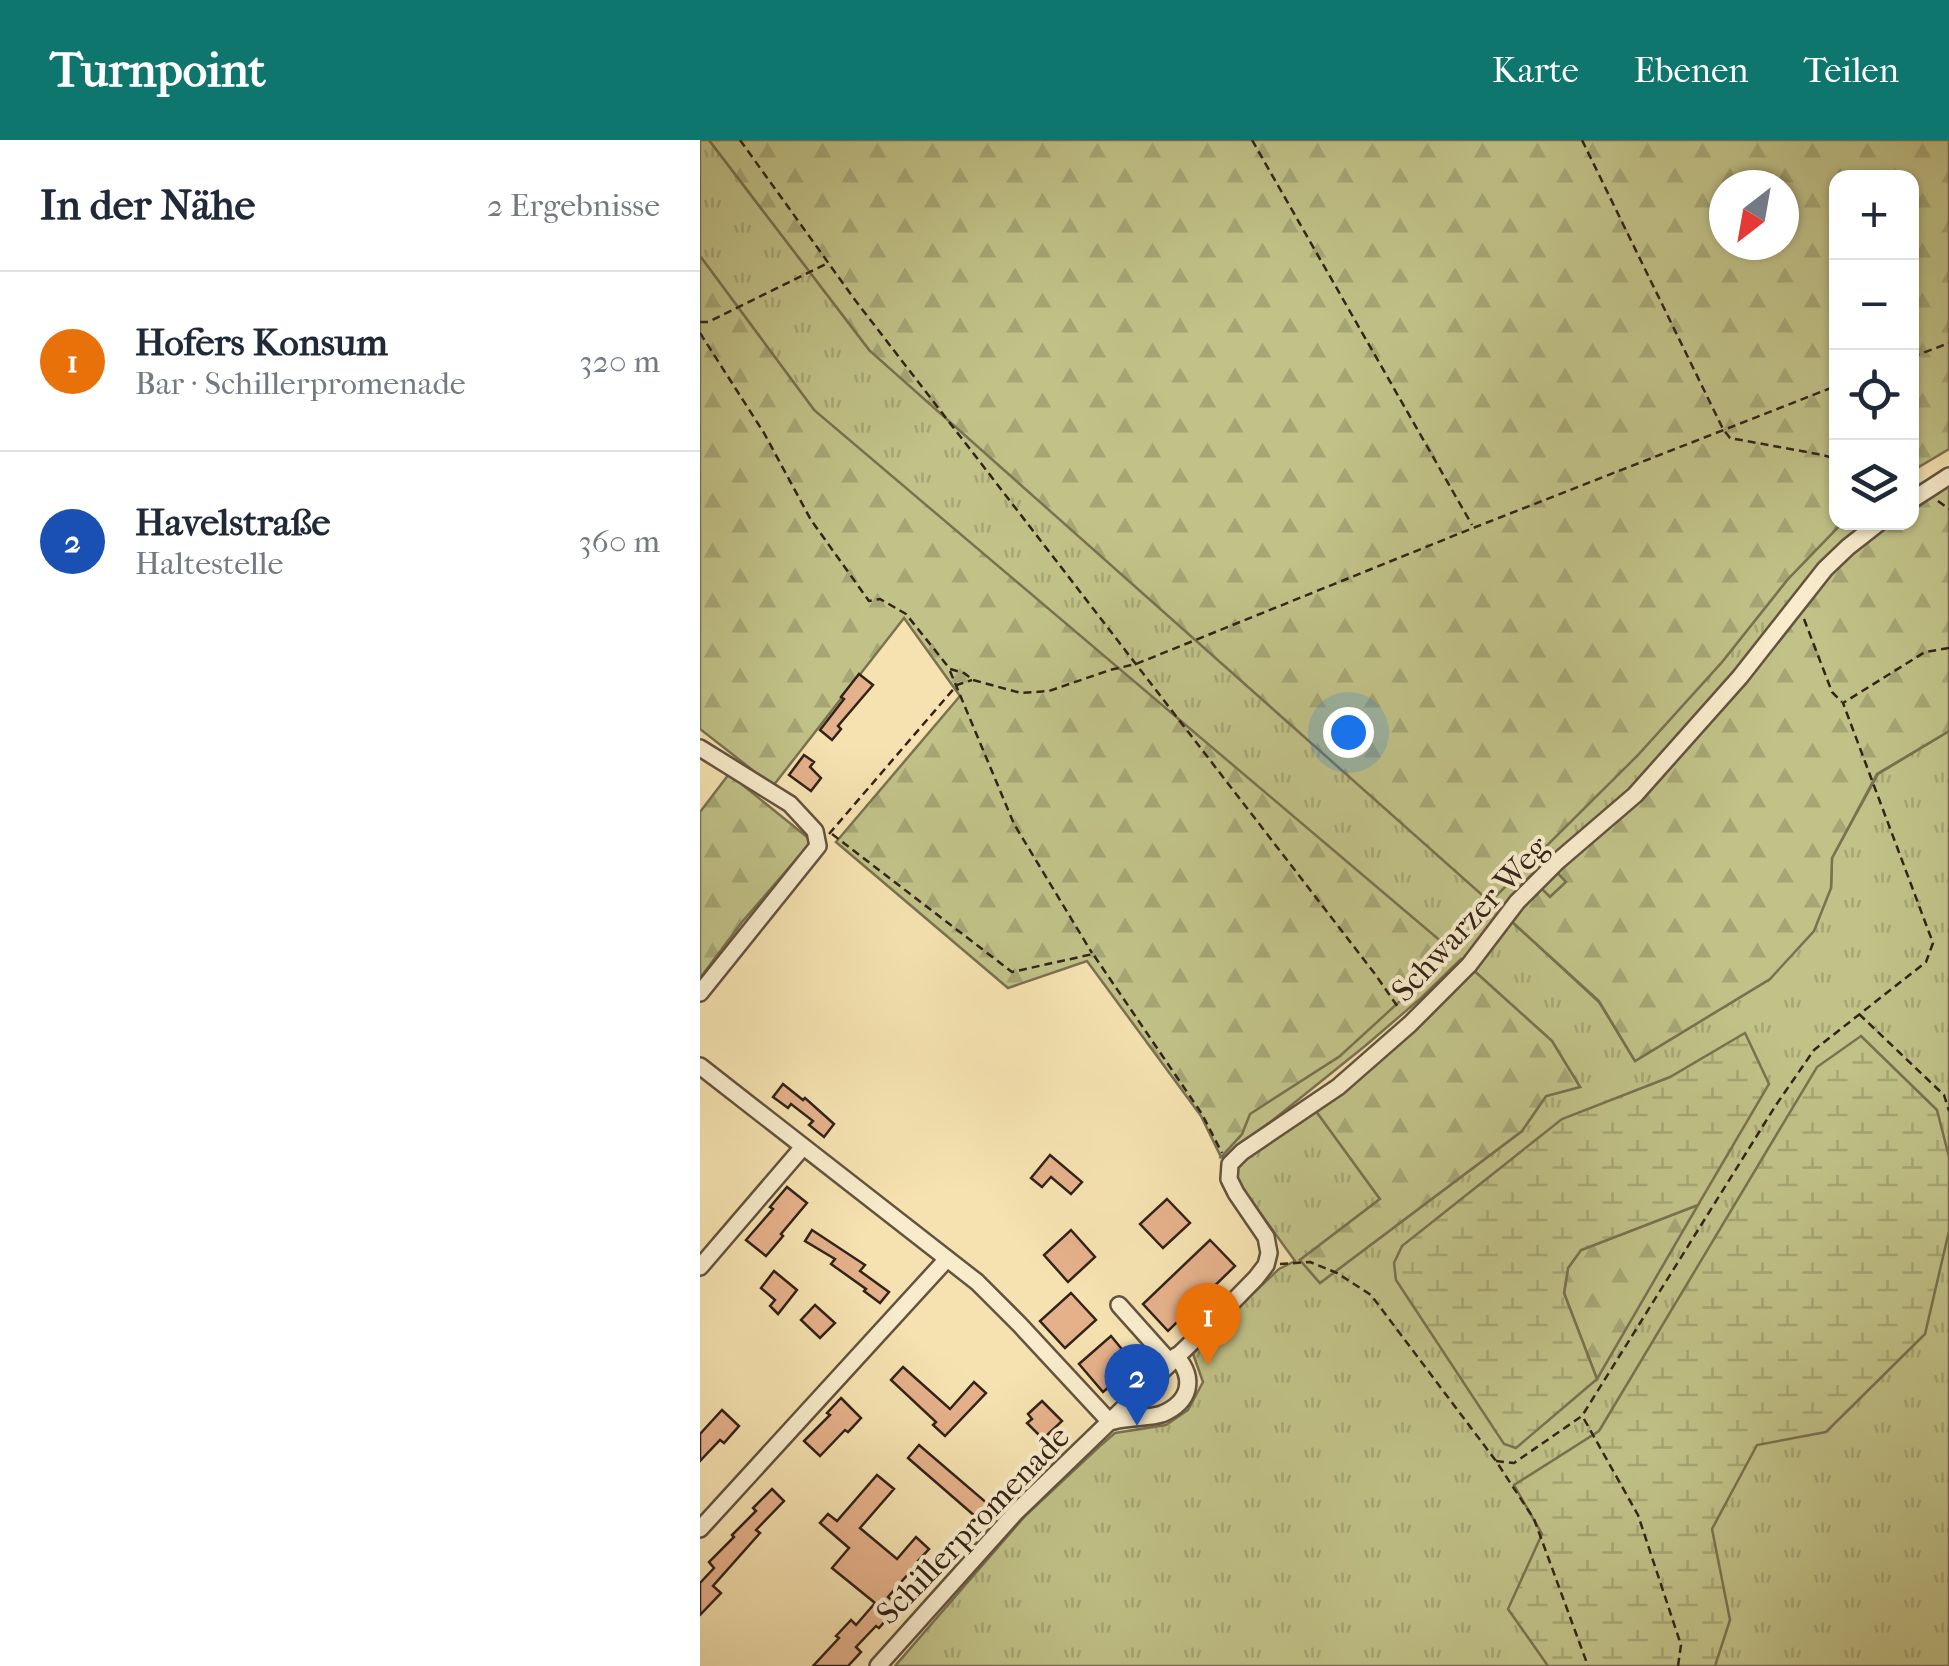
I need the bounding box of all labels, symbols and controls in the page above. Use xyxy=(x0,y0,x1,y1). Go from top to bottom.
text: Turnpoint xyxy=(50,42,266,98)
text: Karte xyxy=(1492,50,1579,91)
text: Ebenen xyxy=(1634,50,1749,91)
text: Teilen xyxy=(1804,50,1899,91)
north arrow xyxy=(1709,170,1799,260)
map controls xyxy=(1829,170,1919,530)
button: + xyxy=(1829,170,1919,260)
text: In der Nähe xyxy=(40,181,255,230)
text: 2 Ergebnisse xyxy=(487,187,660,224)
button: − xyxy=(1829,260,1919,350)
text: Hofers Konsum xyxy=(135,320,388,365)
text: 1 xyxy=(67,343,78,380)
text: 320 m xyxy=(579,343,660,380)
button: locate xyxy=(1829,350,1919,440)
text: Bar · Schillerpromenade xyxy=(135,365,466,402)
button: layers xyxy=(1829,440,1919,530)
text: Havelstraße xyxy=(135,500,330,545)
text: 2 xyxy=(64,523,81,560)
text: 360 m xyxy=(578,523,660,560)
text: Haltestelle xyxy=(135,545,283,582)
your location xyxy=(1323,707,1374,758)
street label: Schwarzer Weg xyxy=(1384,828,1557,1009)
pin: 1 xyxy=(1176,1282,1240,1365)
pin: 2 xyxy=(1104,1344,1170,1426)
street label: Schillerpromenade xyxy=(869,1418,1077,1632)

